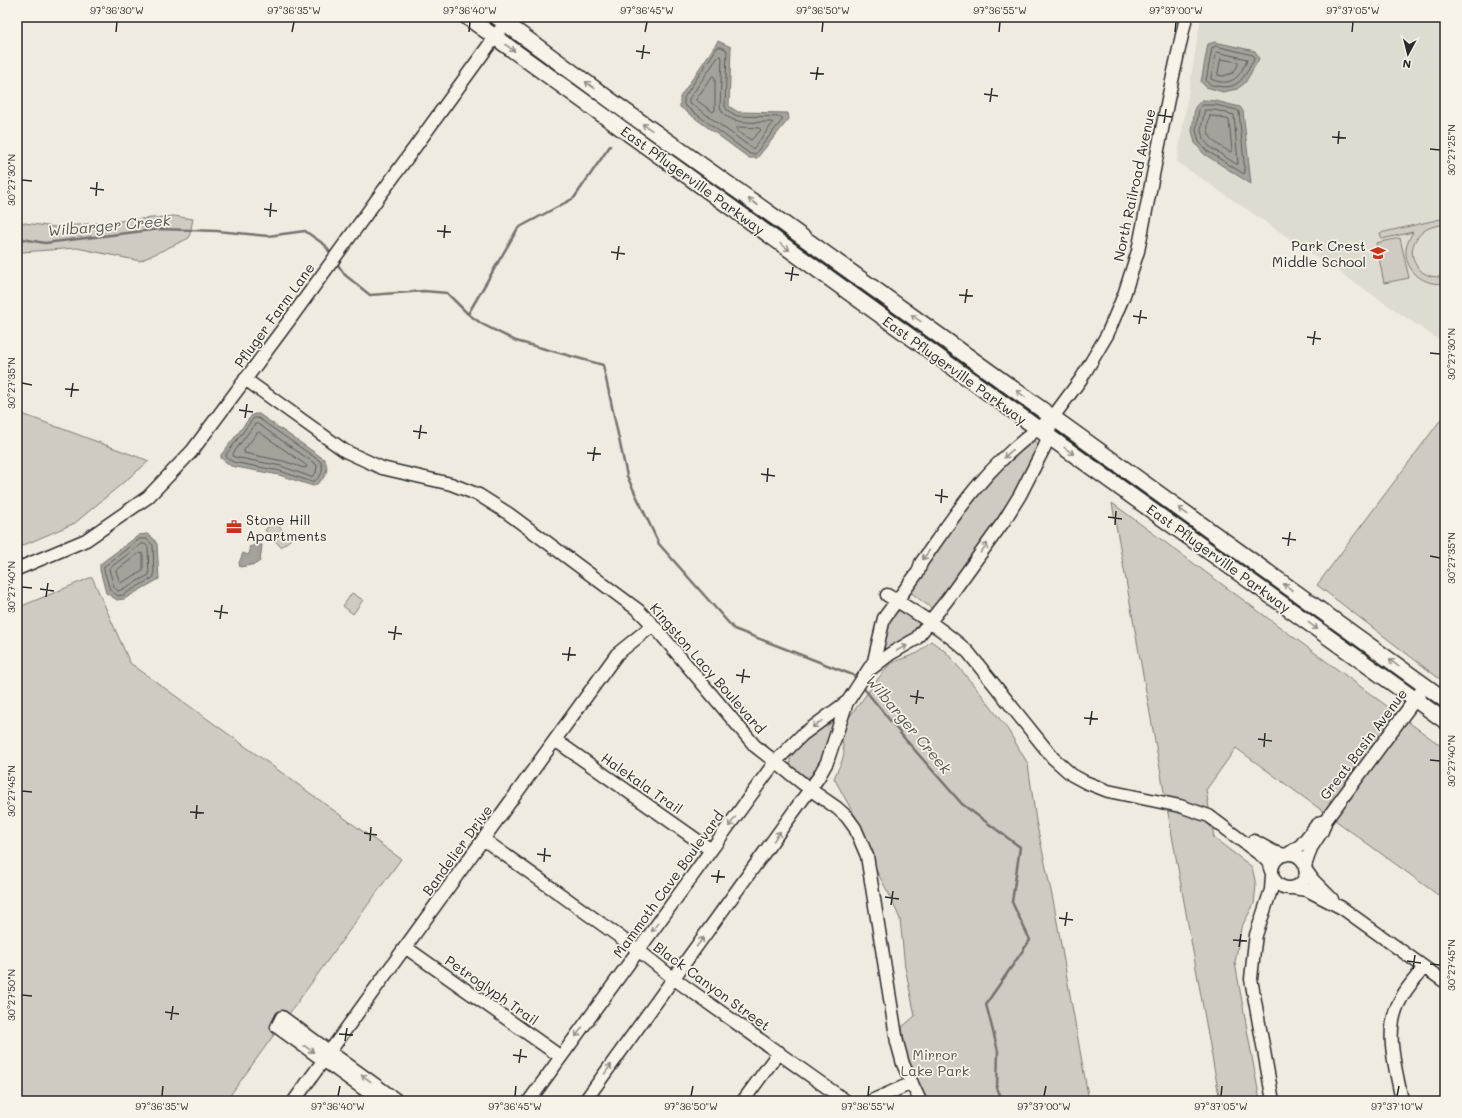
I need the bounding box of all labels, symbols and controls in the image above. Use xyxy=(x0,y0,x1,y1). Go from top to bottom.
text: 97°36'30"W xyxy=(90,3,144,17)
text: 97°36'35"W xyxy=(267,3,321,17)
text: 97°36'40"W xyxy=(443,3,497,17)
text: 97°36'45"W xyxy=(620,3,674,17)
text: 97°36'50"W xyxy=(796,3,850,17)
text: 97°36'55"W xyxy=(973,3,1027,17)
text: 97°37'00"W xyxy=(1149,3,1203,17)
text: 97°37'05"W xyxy=(1326,3,1380,17)
north arrow xyxy=(1388,34,1428,74)
one-way arrow xyxy=(504,44,515,52)
text: N xyxy=(1402,56,1412,72)
one-way arrow xyxy=(584,81,595,89)
street label: North Railroad Avenue xyxy=(1109,107,1159,263)
street label: East Pflugerville Parkway xyxy=(617,121,769,239)
one-way arrow xyxy=(642,123,653,131)
text: 30°27'25"N xyxy=(1444,124,1458,176)
text: 30°27'30"N xyxy=(4,154,18,206)
one-way arrow xyxy=(748,198,759,206)
water label: Wilbarger Creek xyxy=(47,210,172,240)
place label: Park Crest Middle School xyxy=(1272,236,1366,271)
one-way arrow xyxy=(780,243,791,251)
school or university icon: Park Crest Middle School xyxy=(1369,244,1387,262)
street label: Pfluger Farm Lane xyxy=(230,259,318,371)
street label: East Pflugerville Parkway xyxy=(879,311,1031,429)
one-way arrow xyxy=(910,314,921,322)
text: 30°27'30"N xyxy=(1444,328,1458,380)
text: 30°27'35"N xyxy=(4,357,18,409)
one-way arrow xyxy=(1016,390,1027,398)
one-way arrow xyxy=(1063,447,1074,455)
one-way arrow xyxy=(1003,449,1013,459)
street label: East Pflugerville Parkway xyxy=(1143,499,1295,617)
one-way arrow xyxy=(1178,506,1189,515)
place label: Stone Hill Apartments xyxy=(246,510,327,545)
office icon: Stone Hill Apartments xyxy=(225,518,243,536)
text: 30°27'35"N xyxy=(1444,532,1458,584)
one-way arrow xyxy=(980,543,989,554)
one-way arrow xyxy=(922,549,930,560)
text: 30°27'40"N xyxy=(4,561,18,613)
one-way arrow xyxy=(1283,583,1294,591)
street label: Kingston Lacy Boulevard xyxy=(646,599,770,737)
one-way arrow xyxy=(1308,622,1319,630)
one-way arrow xyxy=(896,643,908,651)
one-way arrow xyxy=(1388,659,1399,667)
water label: Wilbarger Creek xyxy=(862,670,957,778)
street label: Great Basin Avenue xyxy=(1315,685,1411,803)
one-way arrow xyxy=(811,720,822,728)
text: 30°27'40"N xyxy=(1444,735,1458,787)
street label: Halekala Trail xyxy=(598,748,686,818)
text: 30°27'45"N xyxy=(4,765,18,817)
street label: Bandelier Drive xyxy=(418,801,496,899)
street label: Mammoth Cave Boulevard xyxy=(608,807,728,961)
one-way arrow xyxy=(728,816,736,827)
one-way arrow xyxy=(773,831,781,842)
one-way arrow xyxy=(651,921,659,932)
one-way arrow xyxy=(696,936,705,947)
street label: Black Canyon Street xyxy=(650,937,774,1035)
text: 30°27'45"N xyxy=(1444,939,1458,991)
street label: Petroglyph Trail xyxy=(441,951,543,1029)
text: 30°27'50"N xyxy=(4,969,18,1021)
one-way arrow xyxy=(575,1026,583,1037)
one-way arrow xyxy=(303,1045,314,1053)
park label: Mirror Lake Park xyxy=(901,1045,969,1080)
one-way arrow xyxy=(603,1064,612,1075)
one-way arrow xyxy=(361,1074,372,1082)
text: 97°36'35"W xyxy=(135,1099,189,1113)
text: 97°36'40"W xyxy=(311,1099,365,1113)
text: 97°36'45"W xyxy=(488,1099,542,1113)
text: 97°36'50"W xyxy=(664,1099,718,1113)
text: 97°36'55"W xyxy=(841,1099,895,1113)
text: 97°37'00"W xyxy=(1017,1099,1071,1113)
text: 97°37'05"W xyxy=(1194,1099,1248,1113)
text: 97°37'10"W xyxy=(1371,1099,1423,1113)

